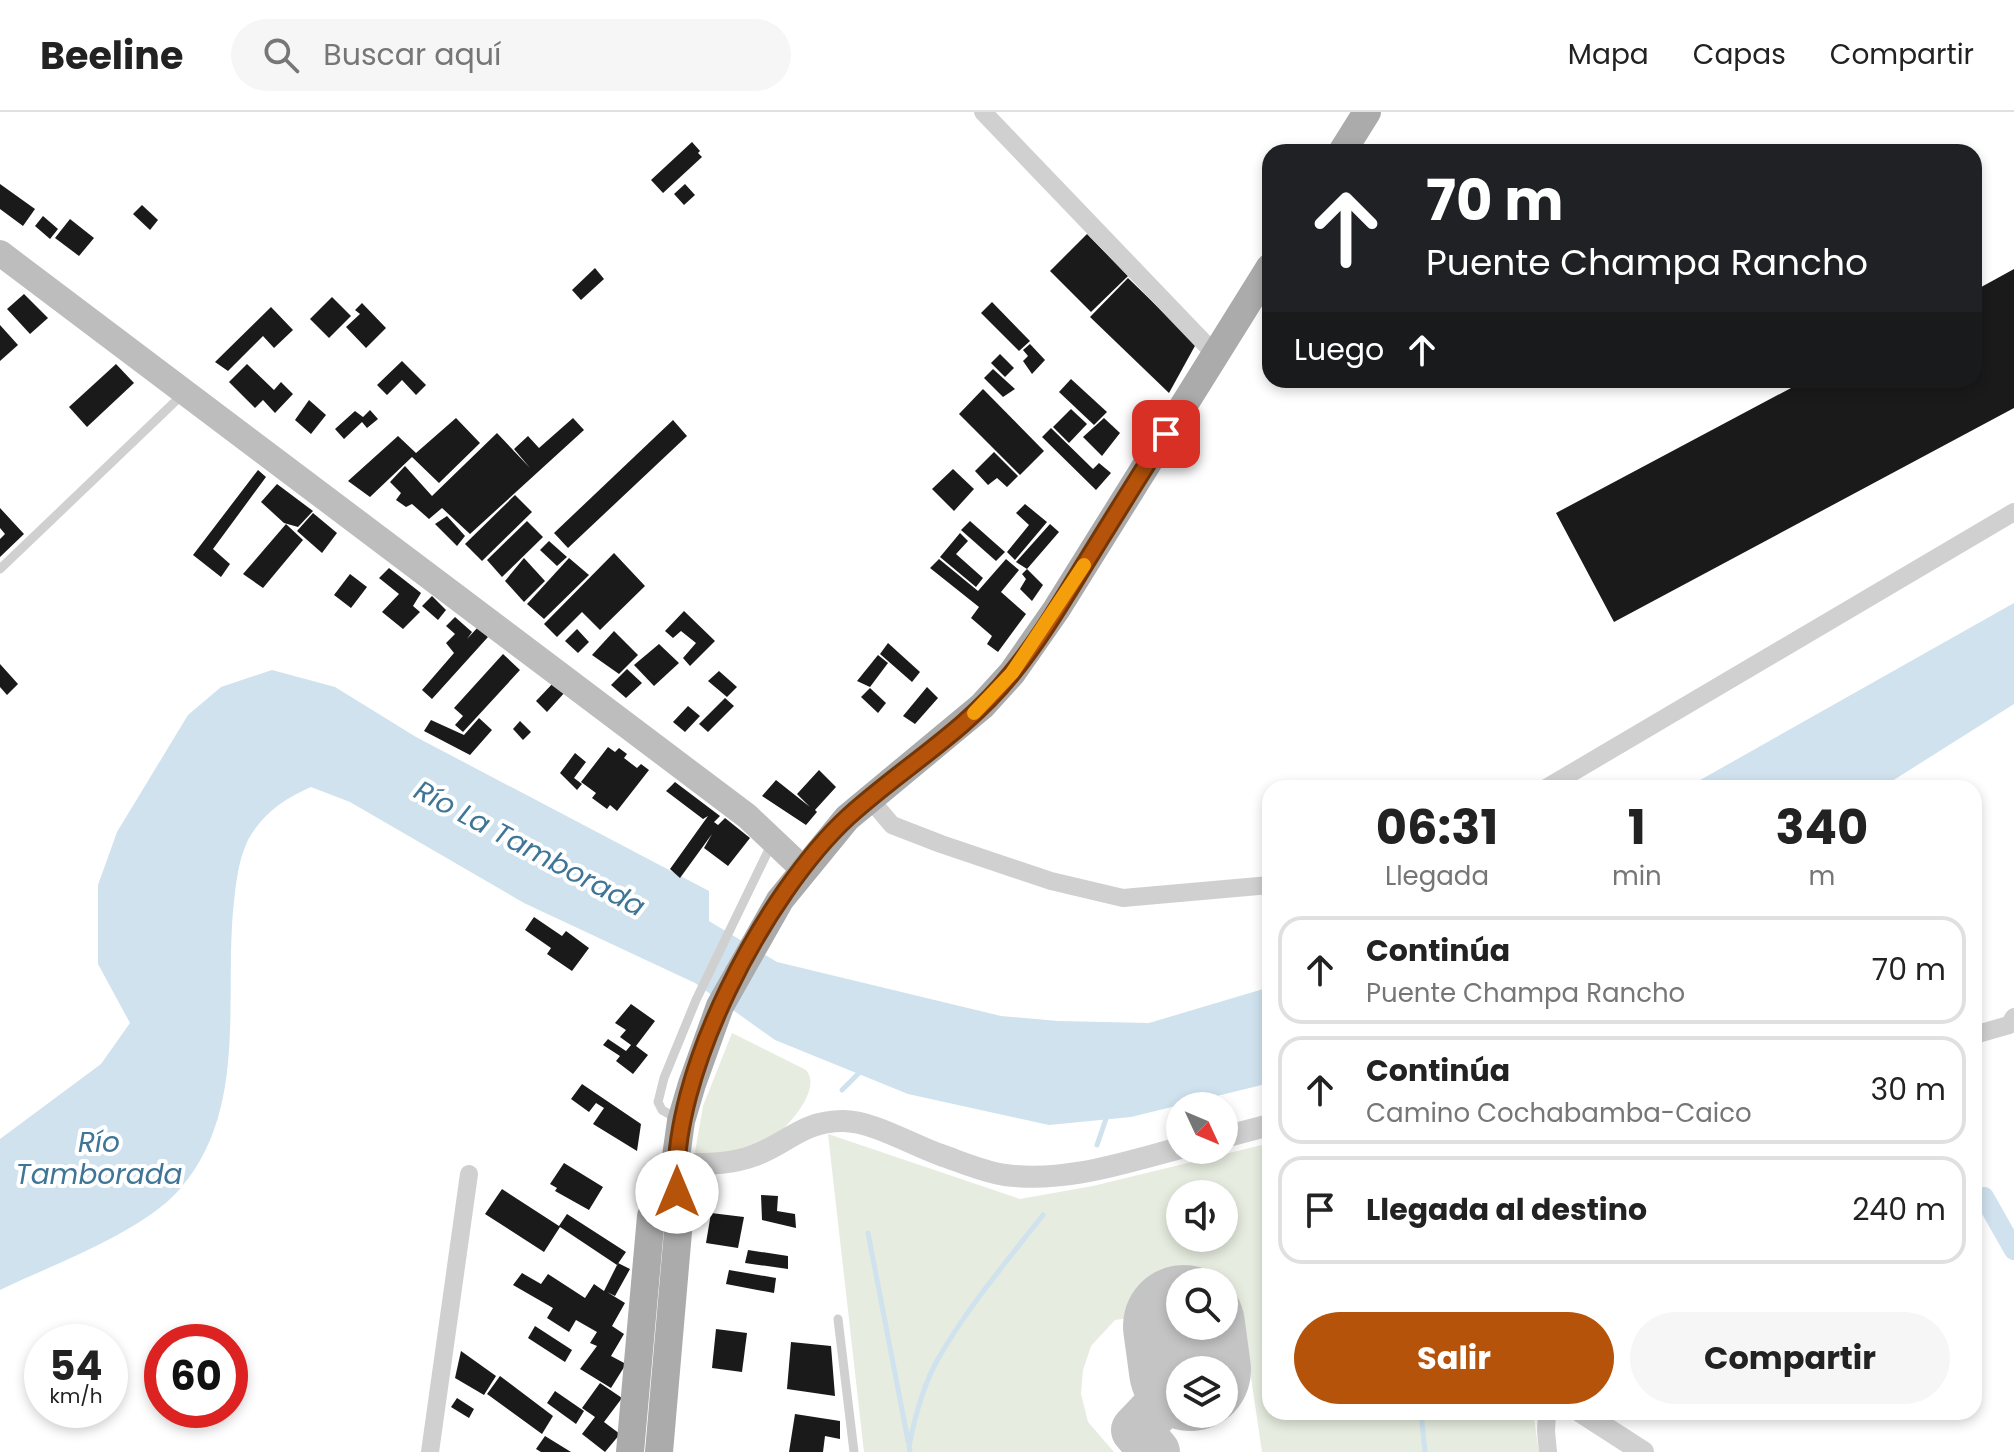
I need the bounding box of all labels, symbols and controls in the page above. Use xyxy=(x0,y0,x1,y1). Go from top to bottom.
search box xyxy=(231,19,791,91)
text: Beeline xyxy=(40,29,183,82)
icon: search xyxy=(259,33,303,77)
text: Buscar aquí xyxy=(323,33,501,76)
text: Mapa xyxy=(1568,35,1649,74)
text: Capas xyxy=(1693,35,1786,74)
text: Compartir xyxy=(1830,35,1974,74)
text: 70 m xyxy=(1426,161,1564,240)
icon: ahead xyxy=(1294,176,1398,280)
text: Puente Champa Rancho xyxy=(1426,237,1868,288)
text: Luego xyxy=(1294,328,1384,371)
icon: ahead xyxy=(1400,328,1444,372)
pin xyxy=(1132,400,1200,468)
icon: arrive xyxy=(1144,412,1188,456)
water label: Río La Tamborada xyxy=(407,771,652,926)
text: 06:31 xyxy=(1376,794,1498,861)
text: 1 xyxy=(1628,794,1646,861)
text: 340 xyxy=(1775,794,1868,861)
text: Llegada xyxy=(1385,858,1489,894)
text: min xyxy=(1612,858,1662,894)
text: m xyxy=(1808,858,1835,894)
text: Continúa xyxy=(1366,929,1510,972)
icon: ahead xyxy=(1298,948,1342,992)
text: 70 m xyxy=(1872,948,1946,991)
text: Puente Champa Rancho xyxy=(1366,975,1685,1011)
text: Continúa xyxy=(1366,1049,1510,1092)
icon: ahead xyxy=(1298,1068,1342,1112)
text: 30 m xyxy=(1871,1068,1946,1111)
north arrow xyxy=(1166,1092,1238,1164)
map controls xyxy=(1166,1092,1238,1428)
text: Camino Cochabamba-Caico xyxy=(1366,1095,1752,1131)
water label: Río Tamborada xyxy=(16,1123,183,1194)
position arrow xyxy=(635,1150,719,1234)
button: sound xyxy=(1166,1180,1238,1252)
icon: arrive xyxy=(1298,1188,1342,1232)
text: Llegada al destino xyxy=(1366,1188,1647,1231)
text: 240 m xyxy=(1852,1188,1946,1231)
button: search xyxy=(1166,1268,1238,1340)
button: Salir xyxy=(1294,1312,1614,1404)
button: Compartir xyxy=(1630,1312,1950,1404)
speed limit sign: 60 xyxy=(144,1324,248,1428)
text: 54 xyxy=(49,1338,103,1394)
button: layers xyxy=(1166,1356,1238,1428)
text: km/h xyxy=(49,1382,103,1410)

